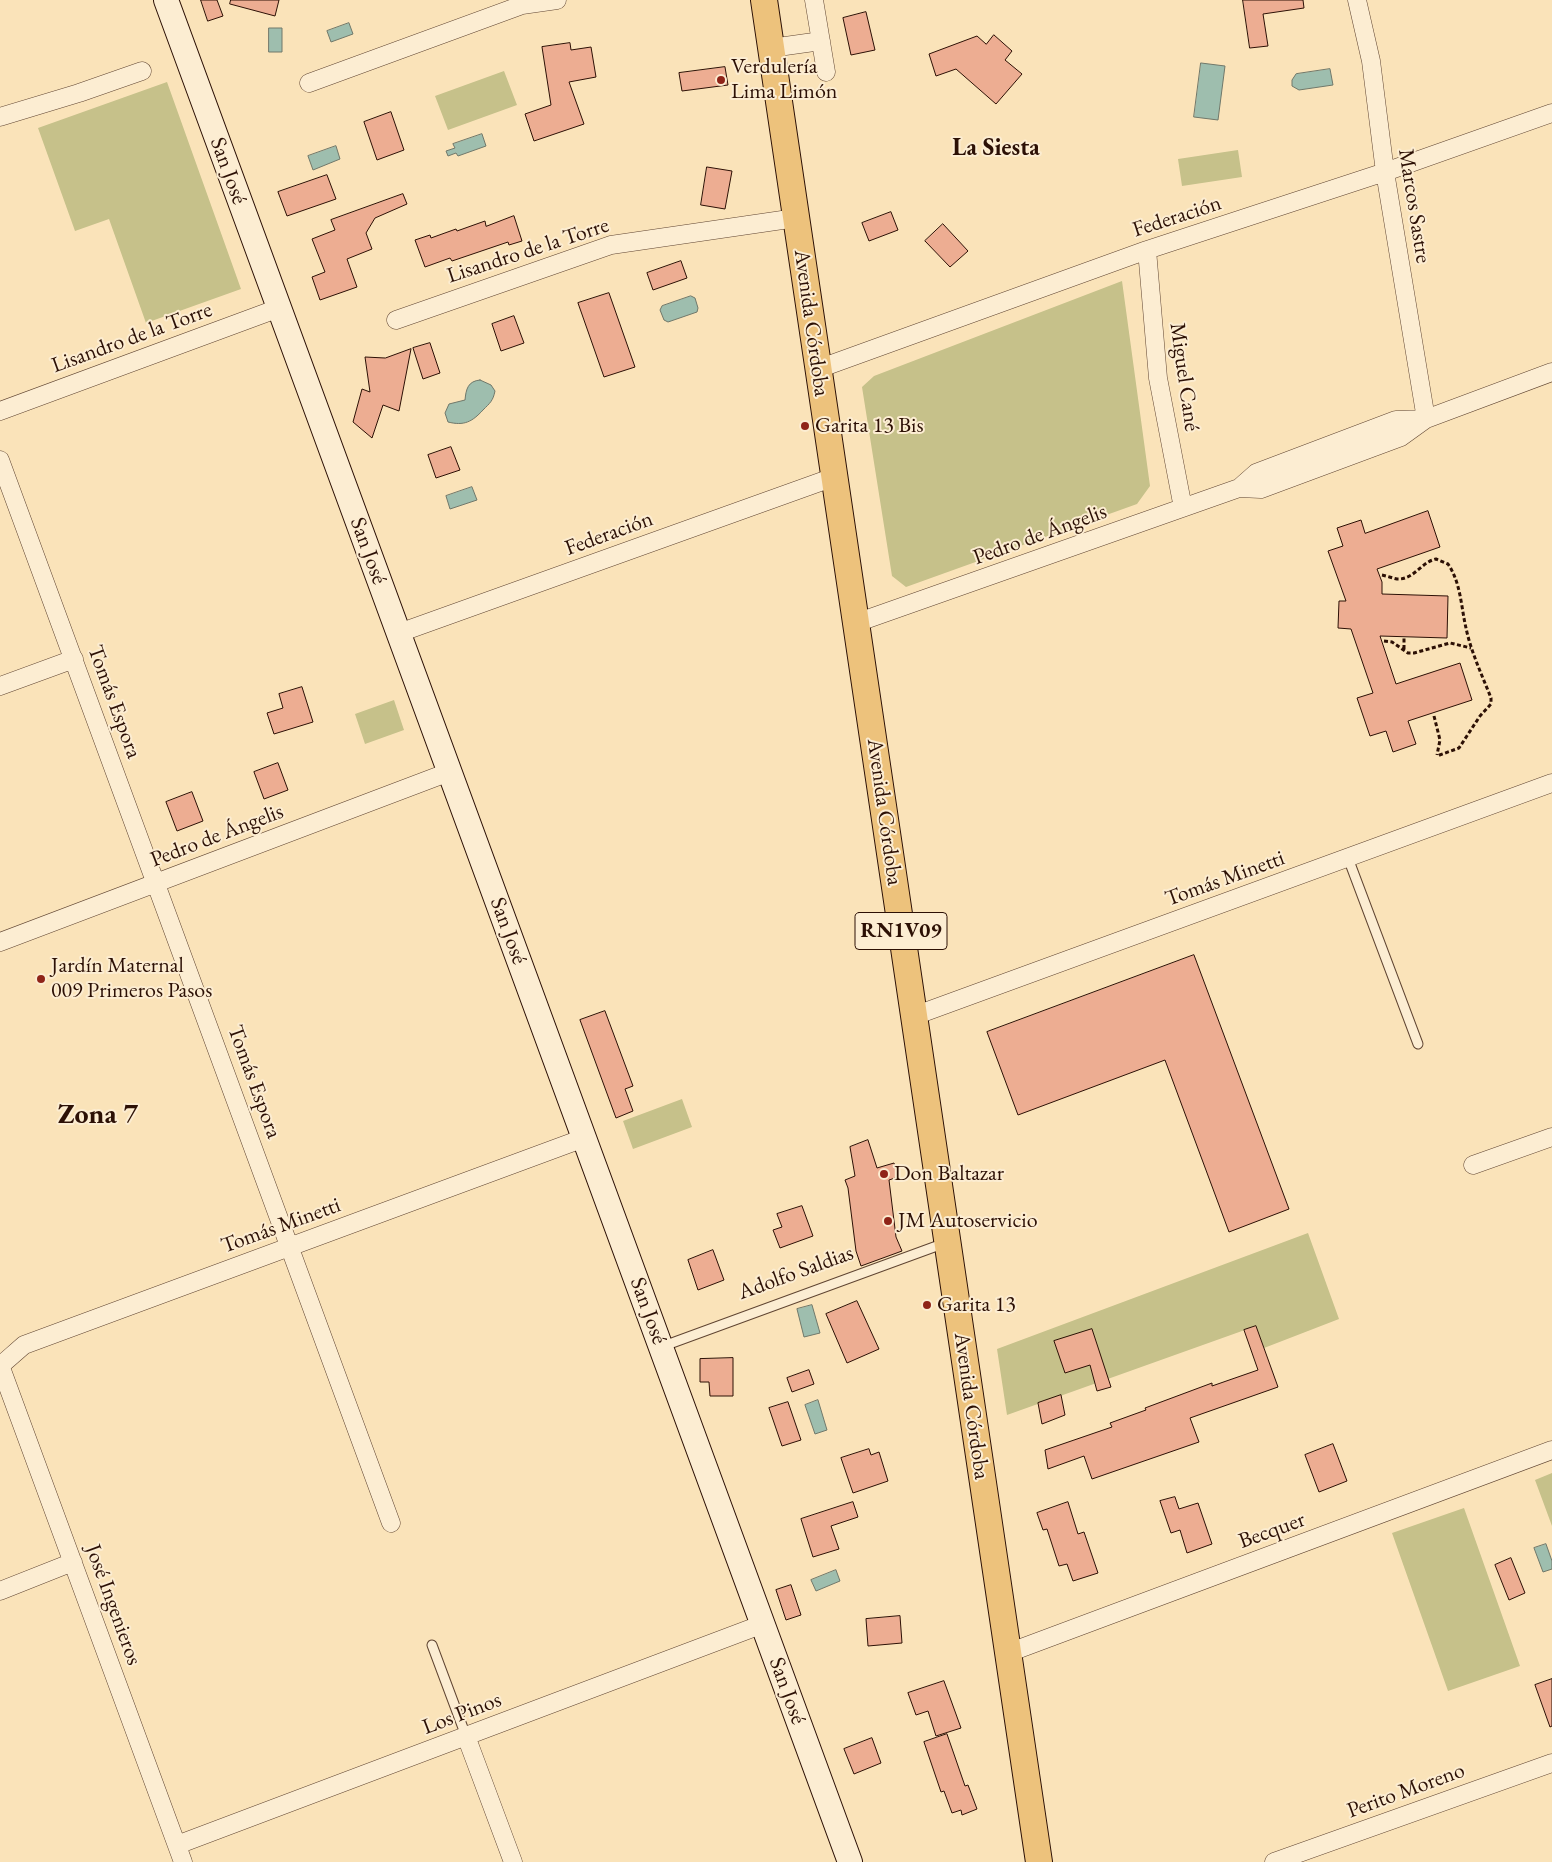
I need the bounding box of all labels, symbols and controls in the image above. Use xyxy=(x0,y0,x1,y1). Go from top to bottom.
place label: Verdulería Lima Limón xyxy=(731,54,837,106)
marker: Verdulería Lima Limón xyxy=(715,74,727,86)
street label: San José xyxy=(204,134,252,208)
district label: La Siesta xyxy=(952,134,1040,162)
street label: Marcos Sastre xyxy=(1392,147,1436,265)
street label: Federación xyxy=(1129,190,1225,244)
street label: Lisandro de la Torre xyxy=(444,212,612,290)
street label: Avenida Córdoba xyxy=(788,248,834,398)
street label: Lisandro de la Torre xyxy=(48,297,216,379)
street label: Miguel Cané xyxy=(1163,321,1205,433)
place label: Garita 13 Bis xyxy=(815,413,924,439)
marker: Garita 13 Bis xyxy=(799,420,811,432)
street label: Pedro de Ángelis xyxy=(970,499,1110,571)
street label: Federación xyxy=(561,506,657,562)
street label: San José xyxy=(344,514,392,588)
street label: Tomás Espora xyxy=(81,642,147,762)
street label: Avenida Córdoba xyxy=(861,737,907,887)
street label: Pedro de Ángelis xyxy=(147,799,287,873)
street label: Tomás Minetti xyxy=(1162,845,1288,913)
street label: San José xyxy=(484,894,532,968)
road number: RN1V09 xyxy=(855,912,947,949)
place label: Jardín Maternal 009 Primeros Pasos xyxy=(51,953,212,1004)
marker: Jardín Maternal 009 Primeros Pasos xyxy=(35,973,47,985)
street label: Tomás Espora xyxy=(221,1022,287,1142)
district label: Zona 7 xyxy=(58,1098,138,1132)
place label: Don Baltazar xyxy=(894,1161,1004,1187)
marker: Don Baltazar xyxy=(878,1168,890,1180)
street label: Tomás Minetti xyxy=(218,1192,344,1260)
place label: JM Autoservicio xyxy=(898,1208,1038,1234)
marker: JM Autoservicio xyxy=(882,1215,894,1227)
street label: Adolfo Saldias xyxy=(735,1240,857,1306)
street label: San José xyxy=(624,1274,672,1348)
place label: Garita 13 xyxy=(937,1292,1016,1318)
marker: Garita 13 xyxy=(921,1299,933,1311)
street label: Avenida Córdoba xyxy=(948,1331,994,1481)
street label: Becquer xyxy=(1235,1507,1309,1555)
street label: José Ingenieros xyxy=(79,1541,147,1669)
street label: San José xyxy=(763,1654,811,1728)
street label: Los Pinos xyxy=(419,1687,505,1741)
street label: Perito Moreno xyxy=(1344,1758,1468,1824)

